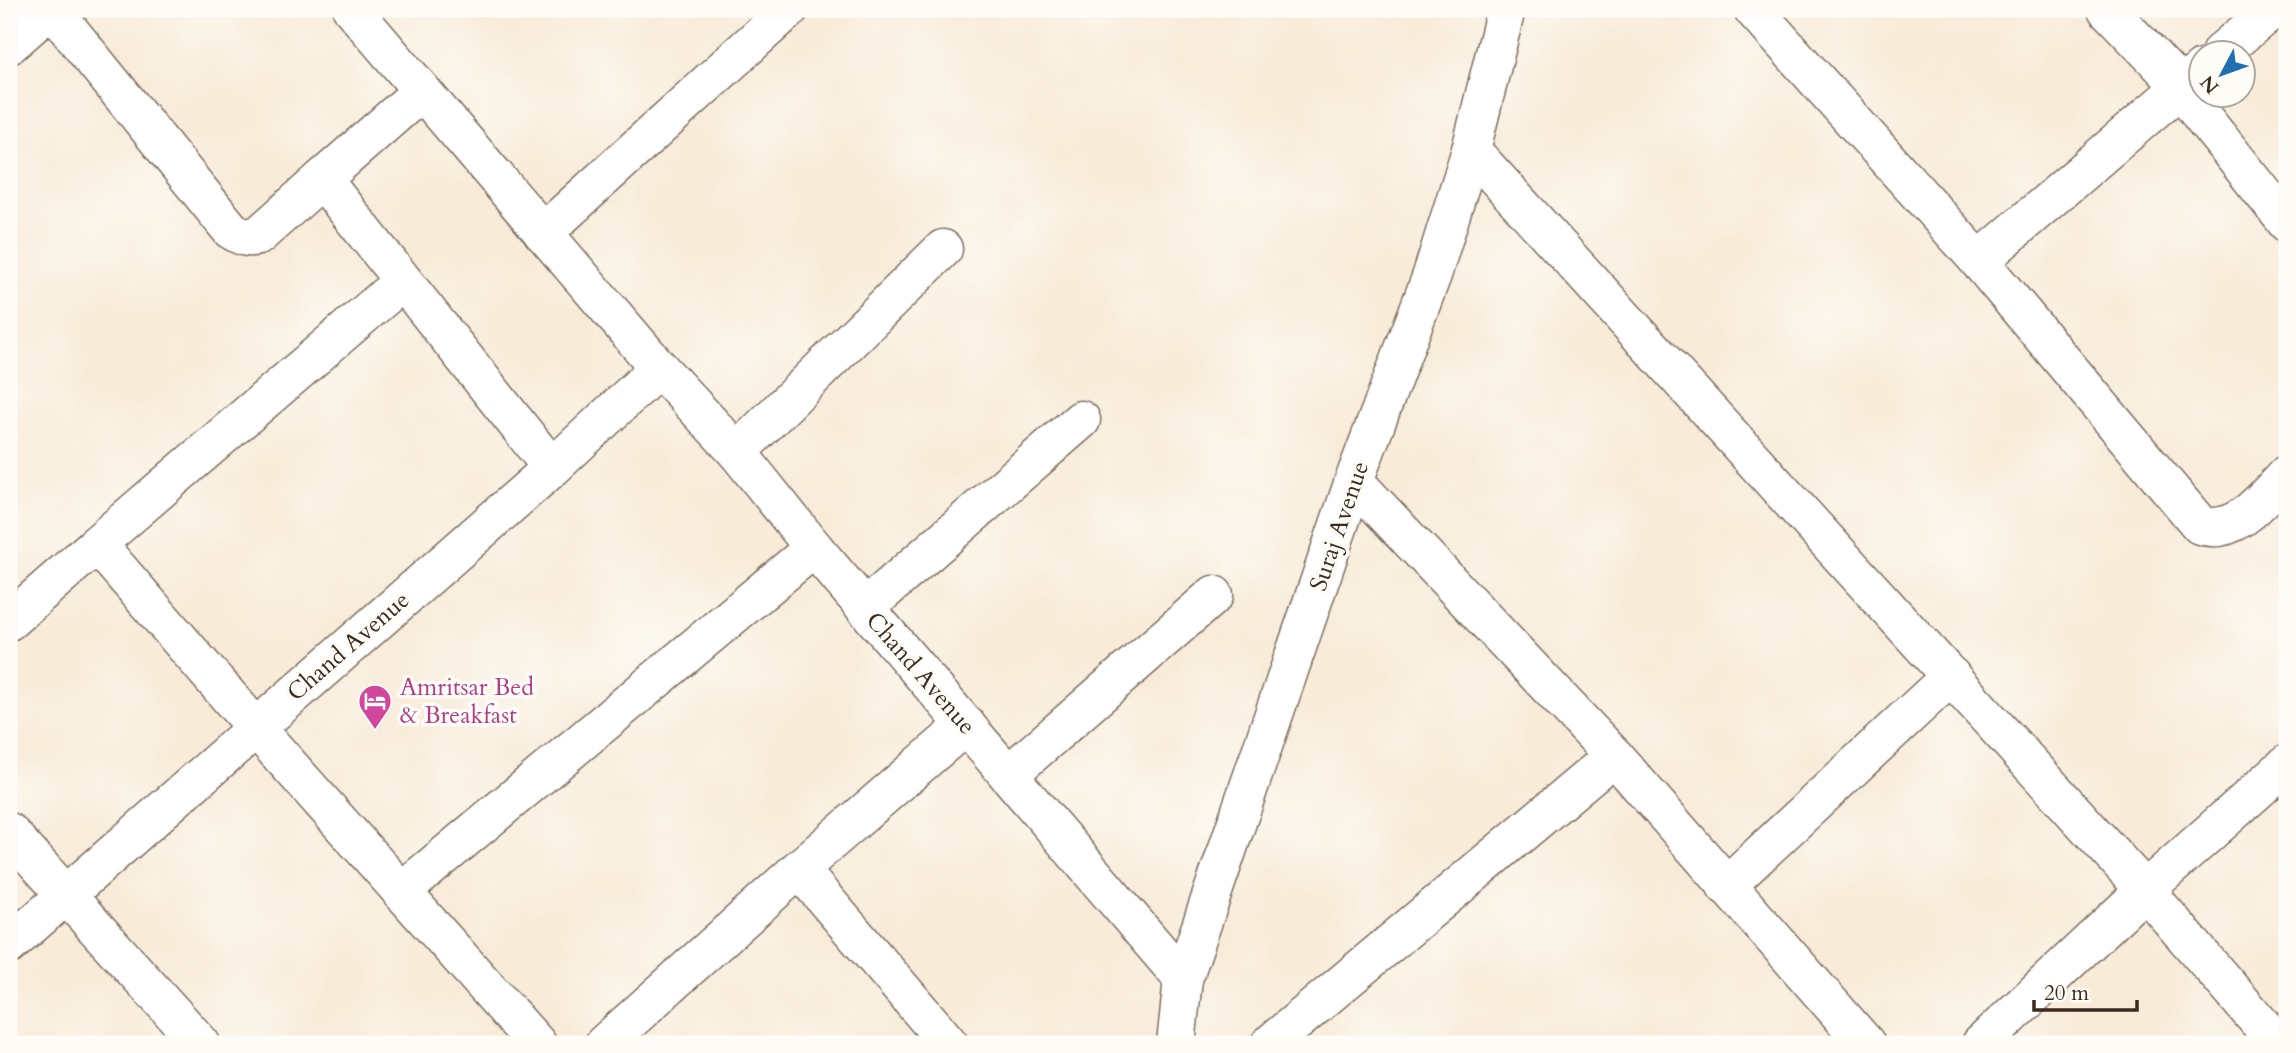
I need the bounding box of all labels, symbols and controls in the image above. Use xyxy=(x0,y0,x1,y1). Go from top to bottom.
north arrow xyxy=(2188,38,2258,108)
text: N xyxy=(2194,69,2225,99)
street label: Suraj Avenue xyxy=(1302,457,1377,596)
street label: Chand Avenue xyxy=(280,584,417,709)
street label: Chand Avenue xyxy=(858,605,983,742)
place label: Amritsar Bed & Breakfast xyxy=(400,671,534,732)
hotel icon: Amritsar Bed & Breakfast xyxy=(356,682,394,731)
scale bar xyxy=(2034,969,2137,1013)
text: 20 m xyxy=(2044,979,2089,1008)

